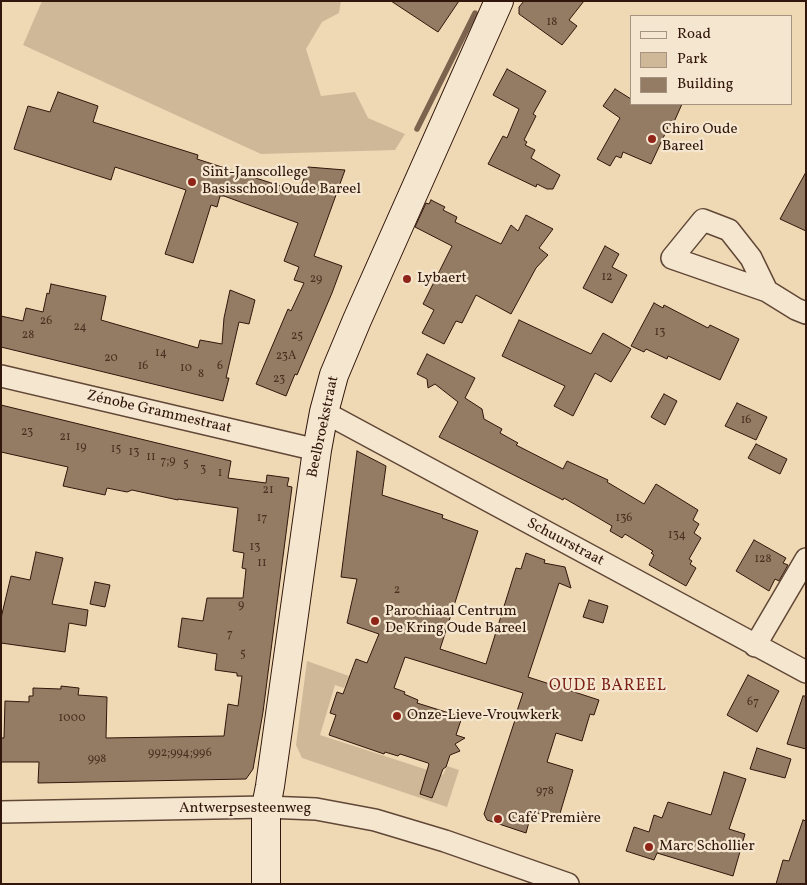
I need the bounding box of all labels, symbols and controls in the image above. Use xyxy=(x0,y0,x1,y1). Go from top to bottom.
legend xyxy=(630,15,792,105)
house number: 18 xyxy=(547,16,557,30)
text: Road xyxy=(677,24,711,45)
text: Park xyxy=(677,49,708,70)
text: Building xyxy=(677,74,733,95)
place label: Chiro Oude Bareel xyxy=(662,121,738,156)
marker: Chiro Oude Bareel xyxy=(646,133,658,145)
place label: Sint-Janscollege Basisschool Oude Bareel xyxy=(202,164,361,199)
marker: Sint-Janscollege Basisschool Oude Bareel xyxy=(186,176,198,188)
place label: Lybaert xyxy=(417,270,467,288)
house number: 12 xyxy=(601,271,613,285)
house number: 29 xyxy=(310,273,322,287)
marker: Lybaert xyxy=(401,273,413,285)
house number: 26 xyxy=(40,315,52,329)
house number: 24 xyxy=(73,321,87,335)
house number: 13 xyxy=(655,326,665,340)
house number: 28 xyxy=(22,329,34,343)
house number: 25 xyxy=(291,330,303,344)
house number: 14 xyxy=(155,347,167,361)
house number: 23A xyxy=(276,350,296,364)
house number: 20 xyxy=(104,352,118,366)
house number: 16 xyxy=(138,360,148,374)
house number: 6 xyxy=(217,360,223,374)
house number: 10 xyxy=(180,362,192,376)
house number: 8 xyxy=(198,368,204,382)
house number: 23 xyxy=(273,373,285,387)
street label: Beelbroekstraat xyxy=(304,374,344,480)
street label: Zénobe Grammestraat xyxy=(85,388,233,438)
house number: 16 xyxy=(741,414,751,428)
house number: 23 xyxy=(21,426,33,440)
house number: 21 xyxy=(59,431,71,445)
house number: 19 xyxy=(76,441,86,455)
house number: 15 xyxy=(111,443,121,457)
house number: 13 xyxy=(129,446,139,460)
house number: 11 xyxy=(146,451,156,465)
house number: 7;9 xyxy=(160,455,176,469)
house number: 5 xyxy=(183,458,189,472)
house number: 3 xyxy=(200,463,206,477)
house number: 1 xyxy=(218,467,222,481)
house number: 21 xyxy=(262,484,274,498)
house number: 17 xyxy=(257,512,267,526)
house number: 136 xyxy=(616,512,632,526)
street label: Schuurstraat xyxy=(523,515,607,571)
house number: 134 xyxy=(668,529,686,543)
house number: 13 xyxy=(250,541,260,555)
house number: 128 xyxy=(754,553,772,567)
house number: 11 xyxy=(257,557,267,571)
house number: 2 xyxy=(394,584,400,598)
house number: 9 xyxy=(238,599,244,613)
place label: Parochiaal Centrum De Kring Oude Bareel xyxy=(385,603,526,638)
marker: Parochiaal Centrum De Kring Oude Bareel xyxy=(369,615,381,627)
house number: 7 xyxy=(227,628,233,642)
house number: 5 xyxy=(240,648,246,662)
district label: OUDE BAREEL xyxy=(548,677,668,697)
house number: 67 xyxy=(747,696,759,710)
place label: Onze-Lieve-Vrouwkerk xyxy=(407,707,559,725)
marker: Onze-Lieve-Vrouwkerk xyxy=(391,710,403,722)
house number: 1000 xyxy=(59,712,85,726)
house number: 992;994;996 xyxy=(148,747,212,761)
house number: 998 xyxy=(88,753,106,767)
house number: 978 xyxy=(536,785,554,799)
street label: Antwerpsesteenweg xyxy=(179,800,311,818)
place label: Café Première xyxy=(508,810,601,828)
marker: Café Première xyxy=(492,813,504,825)
place label: Marc Schollier xyxy=(659,838,755,856)
marker: Marc Schollier xyxy=(643,841,655,853)

